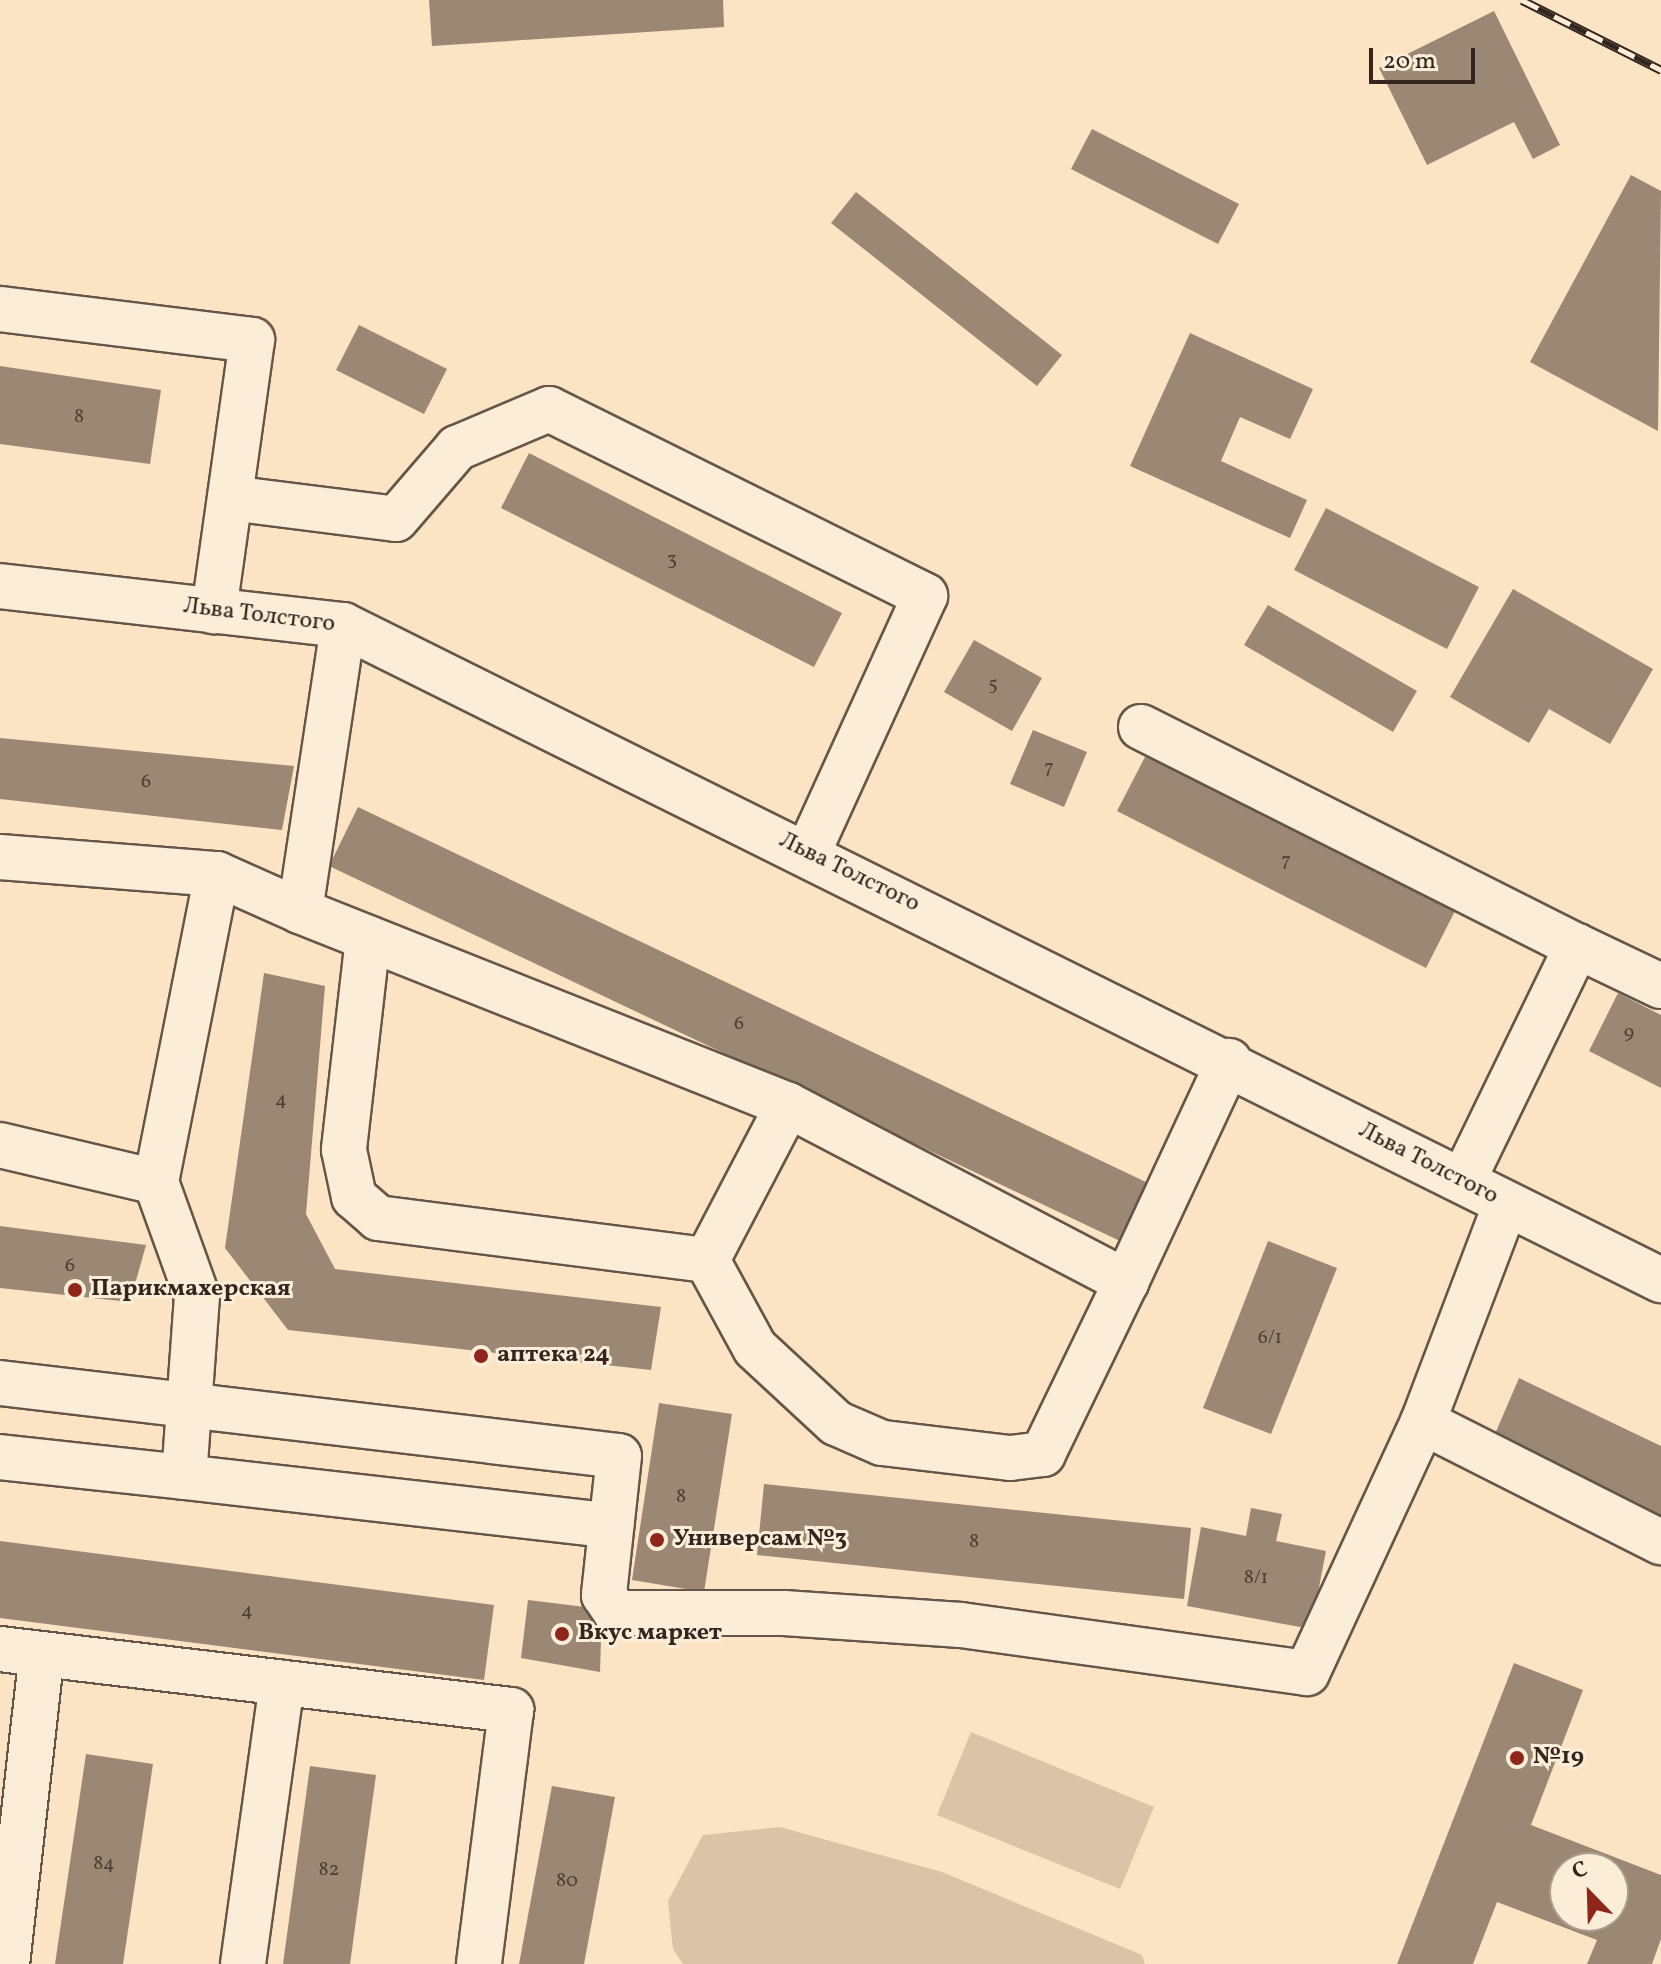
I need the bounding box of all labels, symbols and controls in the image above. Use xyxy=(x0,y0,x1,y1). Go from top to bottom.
scale bar xyxy=(1373,32,1479,82)
text: 20 m xyxy=(1383,45,1436,79)
house number: 8 xyxy=(74,405,84,429)
house number: 3 xyxy=(667,548,677,572)
street label: Льва Толстого xyxy=(181,592,337,640)
house number: 5 xyxy=(988,673,998,697)
house number: 7 xyxy=(1044,756,1054,780)
house number: 6 xyxy=(141,770,151,794)
street label: Льва Толстого xyxy=(774,826,924,920)
house number: 7 xyxy=(1281,849,1291,873)
house number: 6 xyxy=(734,1012,744,1036)
house number: 9 xyxy=(1624,1021,1634,1045)
house number: 4 xyxy=(275,1088,287,1112)
street label: Льва Толстого xyxy=(1353,1116,1503,1212)
house number: 6 xyxy=(65,1254,75,1278)
place label: Парикмахерская xyxy=(91,1276,291,1304)
marker: Парикмахерская xyxy=(66,1281,84,1299)
house number: 6/1 xyxy=(1258,1326,1282,1350)
place label: аптека 24 xyxy=(497,1342,610,1370)
marker: аптека 24 xyxy=(472,1347,490,1365)
house number: 8 xyxy=(676,1485,686,1509)
place label: Универсам №3 xyxy=(673,1526,847,1554)
house number: 8 xyxy=(969,1530,979,1554)
marker: Универсам №3 xyxy=(648,1531,666,1549)
house number: 8/1 xyxy=(1244,1566,1268,1590)
house number: 4 xyxy=(241,1599,253,1623)
place label: Вкус маркет xyxy=(578,1620,722,1648)
marker: Вкус маркет xyxy=(553,1625,571,1643)
place label: №19 xyxy=(1533,1744,1584,1772)
marker: №19 xyxy=(1508,1749,1526,1767)
house number: 84 xyxy=(93,1852,115,1876)
north arrow xyxy=(1549,1852,1629,1932)
text: С xyxy=(1568,1854,1593,1888)
house number: 82 xyxy=(319,1858,339,1882)
house number: 80 xyxy=(556,1869,578,1893)

